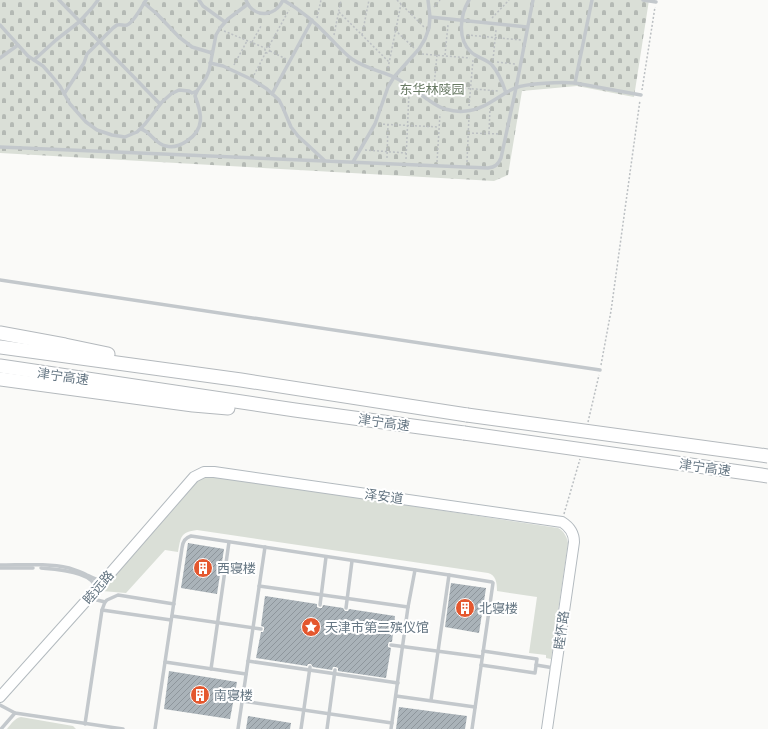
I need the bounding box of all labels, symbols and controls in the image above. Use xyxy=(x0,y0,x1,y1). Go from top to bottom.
park label: 东华林陵园 xyxy=(399,81,465,97)
street label: 津宁高速 xyxy=(36,364,90,388)
street label: 津宁高速 xyxy=(357,410,411,434)
street label: 津宁高速 xyxy=(678,455,732,479)
street label: 泽安道 xyxy=(364,485,404,507)
building icon: 西寝楼 xyxy=(192,557,214,579)
place label: 西寝楼 xyxy=(217,560,256,576)
street label: 睦远路 xyxy=(79,567,117,607)
building icon: 北寝楼 xyxy=(454,597,476,619)
place label: 北寝楼 xyxy=(479,600,518,616)
street label: 睦怀路 xyxy=(550,610,572,650)
place icon: 天津市第二殡仪馆 xyxy=(300,616,322,638)
place label: 天津市第二殡仪馆 xyxy=(325,619,429,635)
building icon: 南寝楼 xyxy=(189,684,211,706)
place label: 南寝楼 xyxy=(214,687,253,703)

